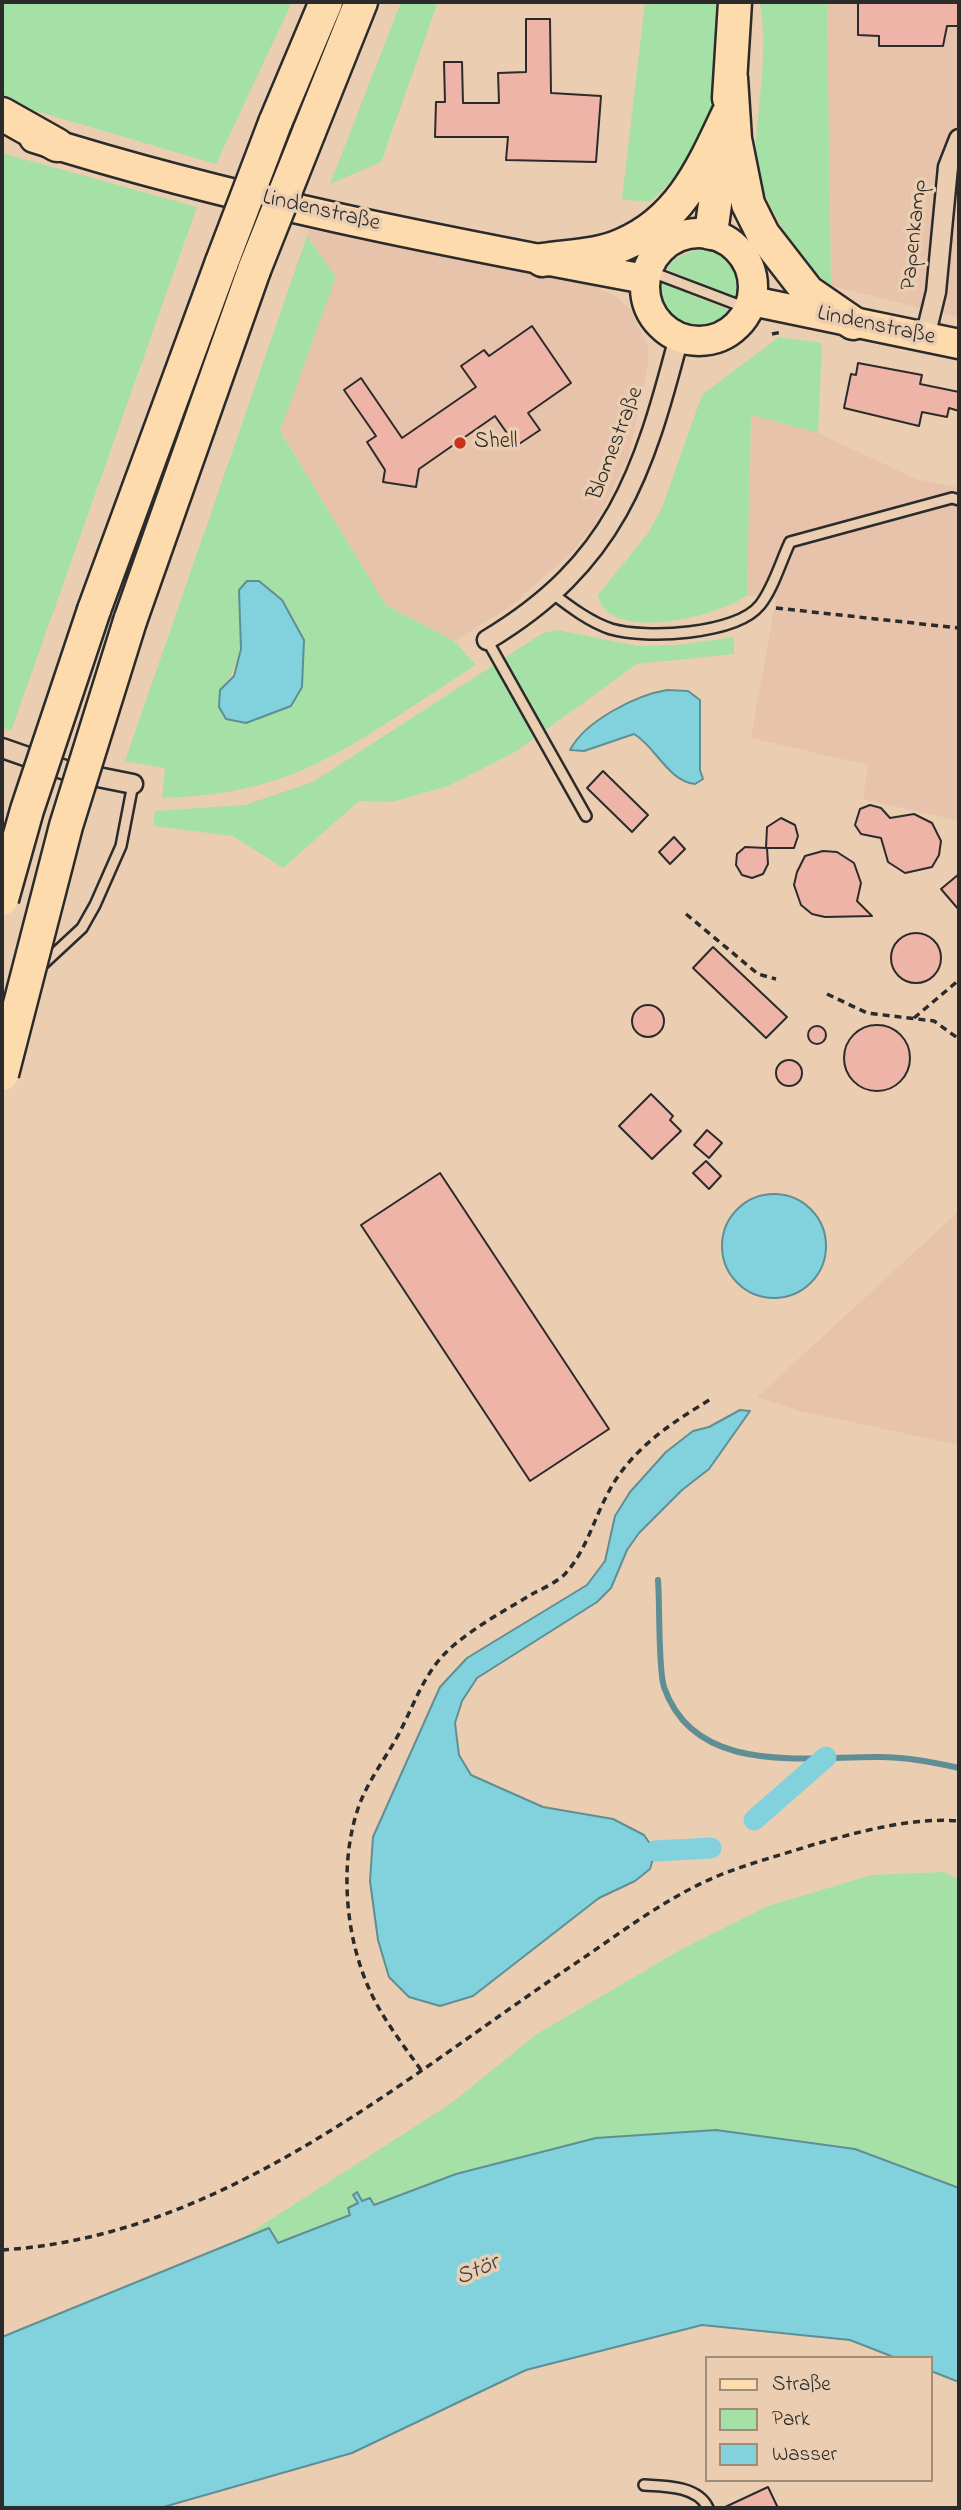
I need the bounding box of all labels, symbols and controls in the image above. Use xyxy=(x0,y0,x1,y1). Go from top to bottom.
street label: Papenkamp xyxy=(896,178,936,292)
street label: Lindenstraße xyxy=(259,185,383,239)
street label: Lindenstraße xyxy=(815,301,937,353)
street label: Blomestraße xyxy=(583,383,651,505)
place label: Shell xyxy=(474,429,518,457)
marker: Shell xyxy=(452,435,468,451)
water label: Stör xyxy=(452,2250,504,2294)
legend xyxy=(706,2356,933,2482)
text: Straße xyxy=(772,2370,831,2400)
text: Park xyxy=(772,2405,810,2435)
text: Wasser xyxy=(772,2440,837,2470)

